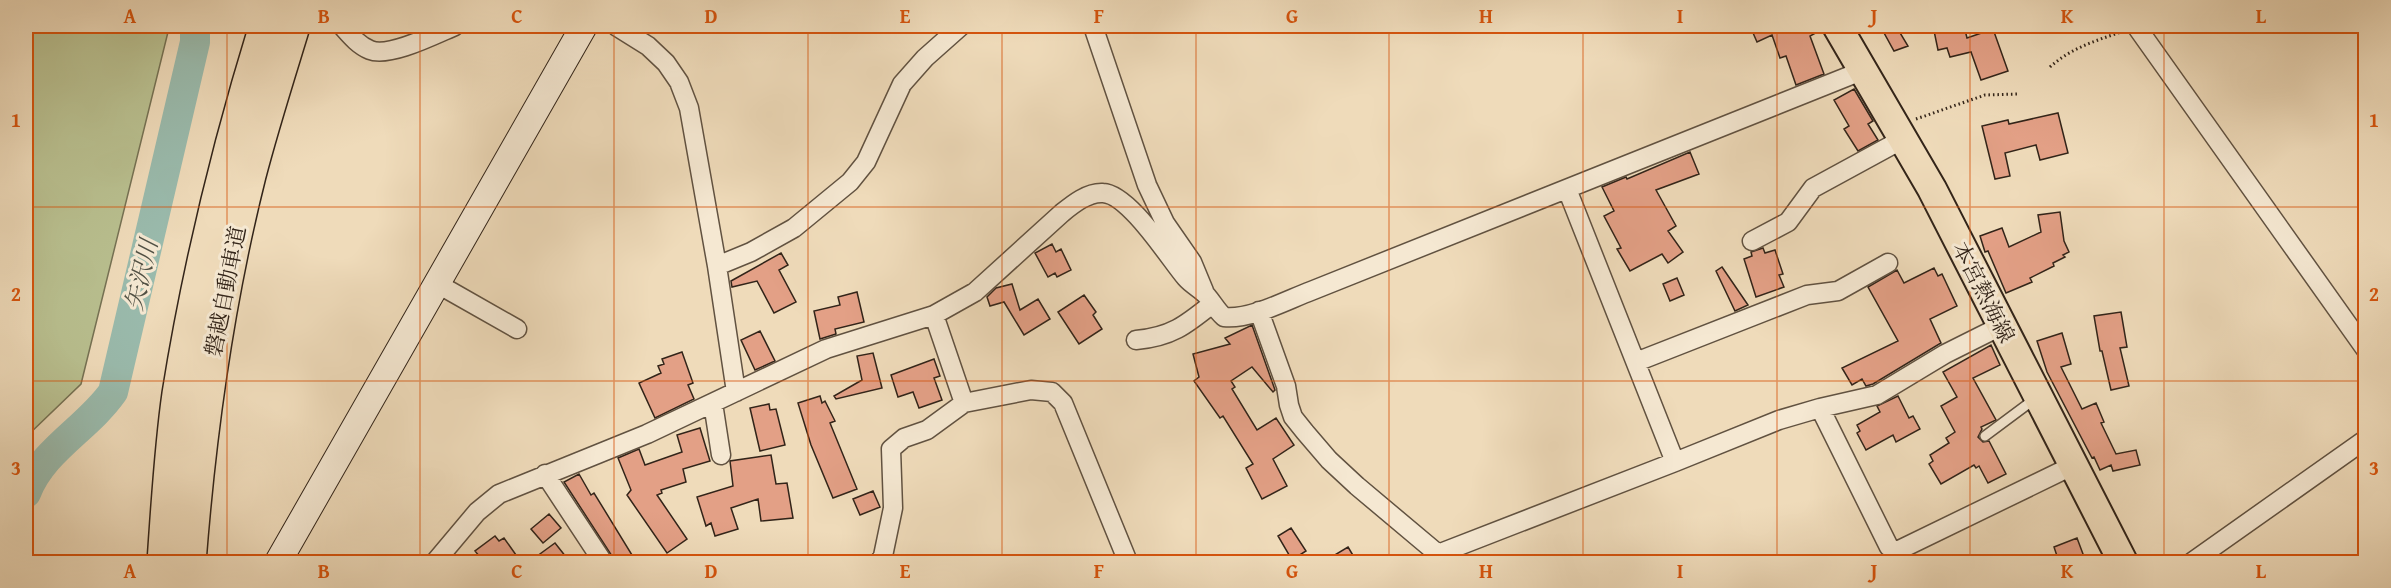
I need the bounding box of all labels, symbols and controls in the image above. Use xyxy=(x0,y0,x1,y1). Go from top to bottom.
text: A xyxy=(124,1,137,30)
text: B xyxy=(318,1,330,30)
text: C xyxy=(511,1,523,30)
text: D xyxy=(704,1,718,30)
text: E xyxy=(900,1,911,30)
text: F xyxy=(1094,1,1104,30)
text: G xyxy=(1286,1,1298,30)
text: H xyxy=(1479,1,1493,30)
text: I xyxy=(1677,1,1683,30)
text: J xyxy=(1868,1,1878,30)
text: K xyxy=(2061,1,2074,30)
text: L xyxy=(2256,1,2267,30)
text: 1 xyxy=(11,105,21,134)
text: 1 xyxy=(2369,105,2379,134)
street label: 磐越自動車道 xyxy=(197,223,253,359)
water label: 矢沢川 xyxy=(116,233,167,314)
street label: 本宮熱海線 xyxy=(1945,236,2023,348)
text: 2 xyxy=(11,279,21,308)
text: 2 xyxy=(2369,279,2379,308)
text: 3 xyxy=(11,453,21,482)
text: 3 xyxy=(2369,453,2379,482)
text: A xyxy=(124,556,137,585)
text: B xyxy=(318,556,330,585)
text: C xyxy=(511,556,523,585)
text: D xyxy=(704,556,718,585)
text: E xyxy=(900,556,911,585)
text: F xyxy=(1094,556,1104,585)
text: G xyxy=(1286,556,1298,585)
text: H xyxy=(1479,556,1493,585)
text: I xyxy=(1677,556,1683,585)
text: J xyxy=(1868,556,1878,585)
text: K xyxy=(2061,556,2074,585)
text: L xyxy=(2256,556,2267,585)

